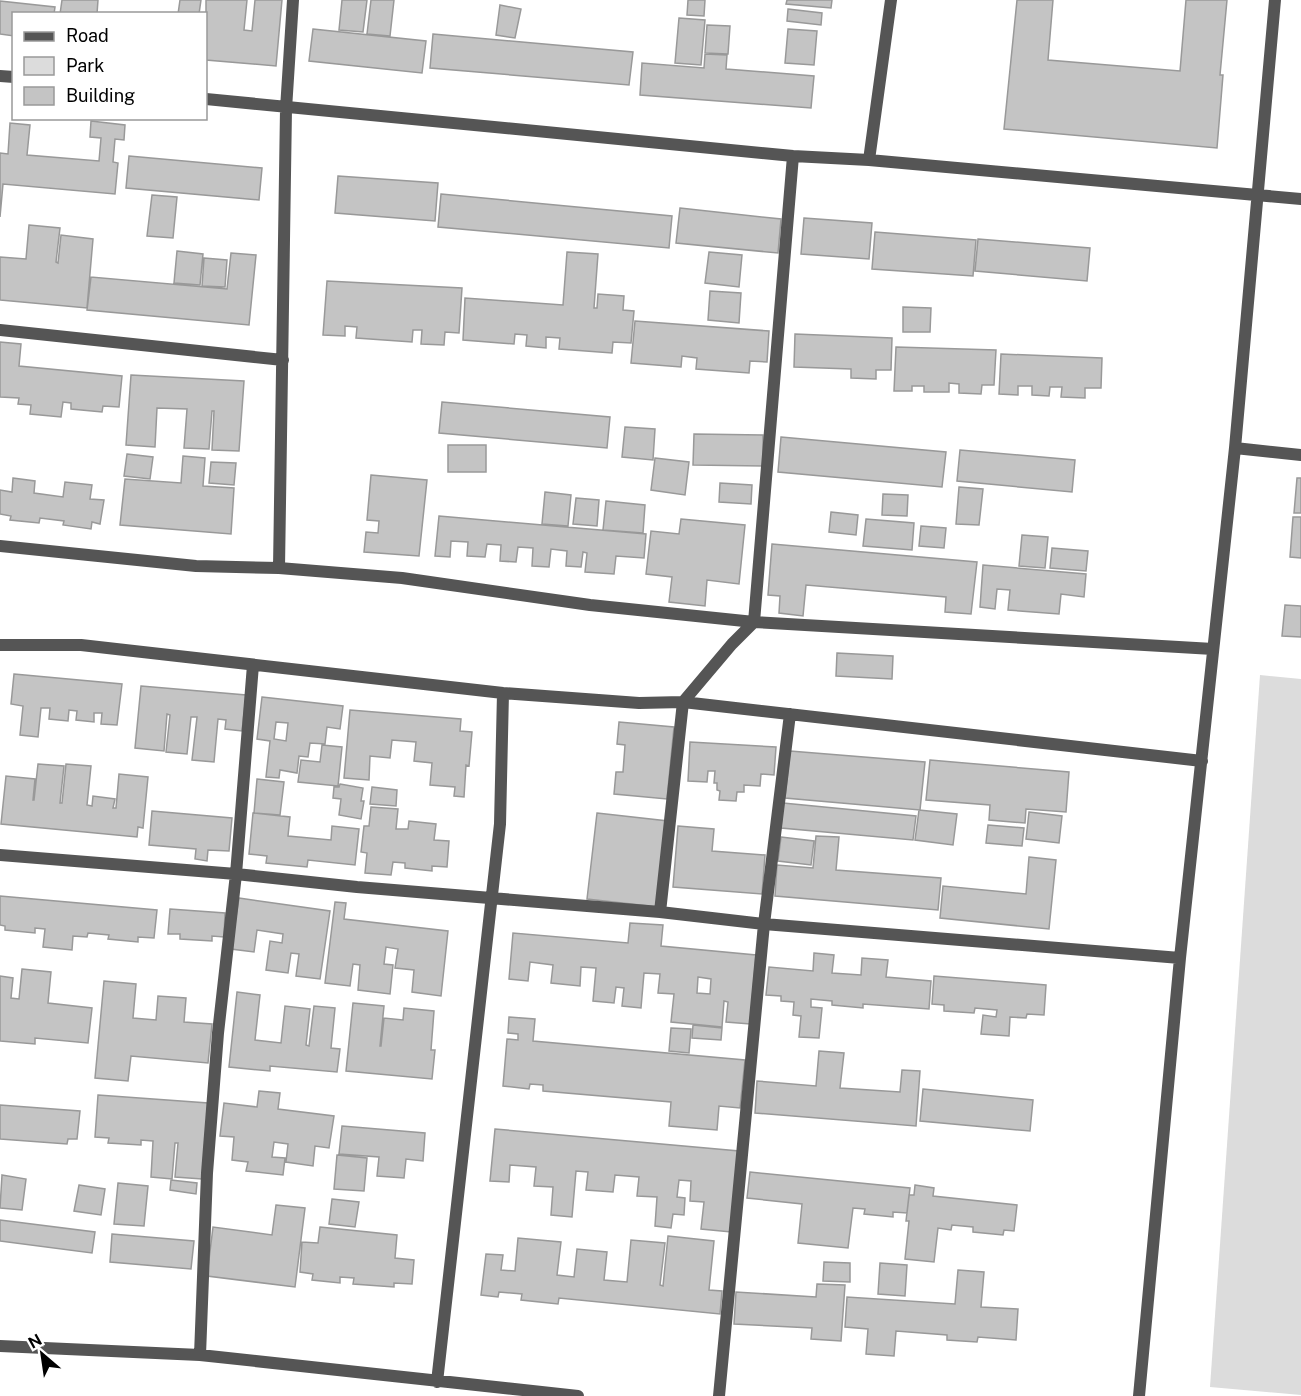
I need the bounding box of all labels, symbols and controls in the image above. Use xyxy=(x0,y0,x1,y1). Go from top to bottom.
legend xyxy=(12,12,207,120)
text: Road xyxy=(66,25,109,46)
text: Park xyxy=(66,55,104,76)
text: Building xyxy=(66,85,135,106)
north arrow xyxy=(12,1324,72,1384)
text: N xyxy=(25,1330,45,1353)

